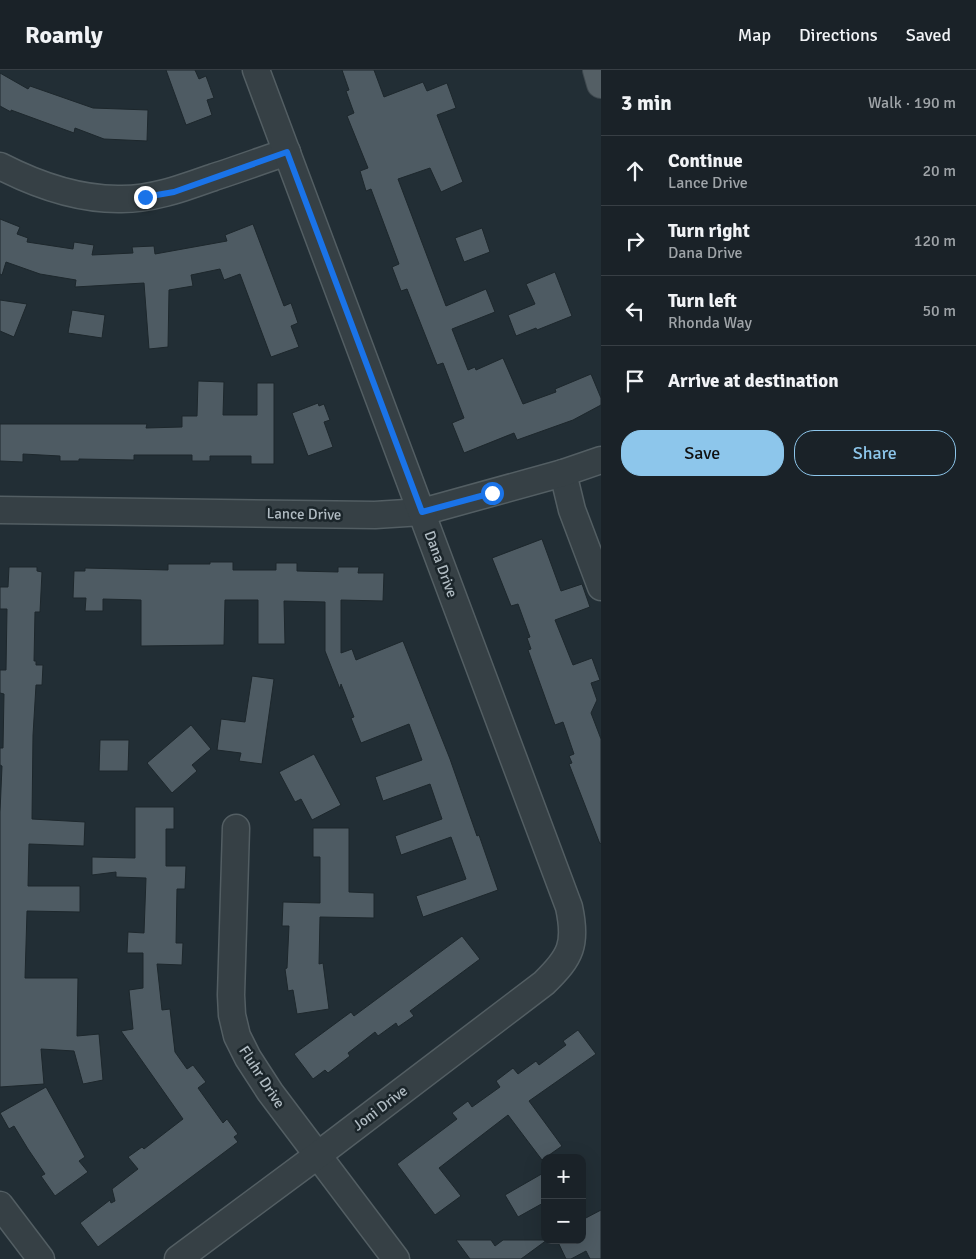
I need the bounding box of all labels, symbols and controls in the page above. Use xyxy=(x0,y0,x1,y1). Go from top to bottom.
text: Roamly xyxy=(25,20,103,50)
text: Map xyxy=(738,24,771,46)
text: Directions xyxy=(799,24,878,46)
text: Saved xyxy=(906,24,951,46)
text: 3 min xyxy=(621,90,672,116)
text: Walk · 190 m xyxy=(868,93,956,113)
text: Continue xyxy=(668,149,743,173)
icon: ahead xyxy=(621,157,649,185)
text: 20 m xyxy=(922,161,956,181)
text: Lance Drive xyxy=(668,173,748,193)
route end xyxy=(134,186,157,209)
text: Turn right xyxy=(668,219,750,243)
icon: right xyxy=(621,227,649,255)
text: 120 m xyxy=(914,231,956,251)
text: Dana Drive xyxy=(668,243,742,263)
text: Turn left xyxy=(668,289,737,313)
icon: left xyxy=(621,297,649,325)
text: 50 m xyxy=(922,301,956,321)
text: Rhonda Way xyxy=(668,313,752,333)
icon: arrive xyxy=(621,367,649,395)
text: Arrive at destination xyxy=(668,369,839,393)
button: Save xyxy=(621,430,784,476)
button: Share xyxy=(794,430,956,476)
route start xyxy=(481,482,504,505)
street label: Lance Drive xyxy=(266,504,342,524)
street label: Dana Drive xyxy=(421,528,461,600)
street label: Fluhr Drive xyxy=(235,1042,289,1112)
street label: Joni Drive xyxy=(349,1082,411,1134)
map controls xyxy=(541,1154,586,1244)
button: + xyxy=(541,1154,586,1199)
button: − xyxy=(541,1199,586,1244)

